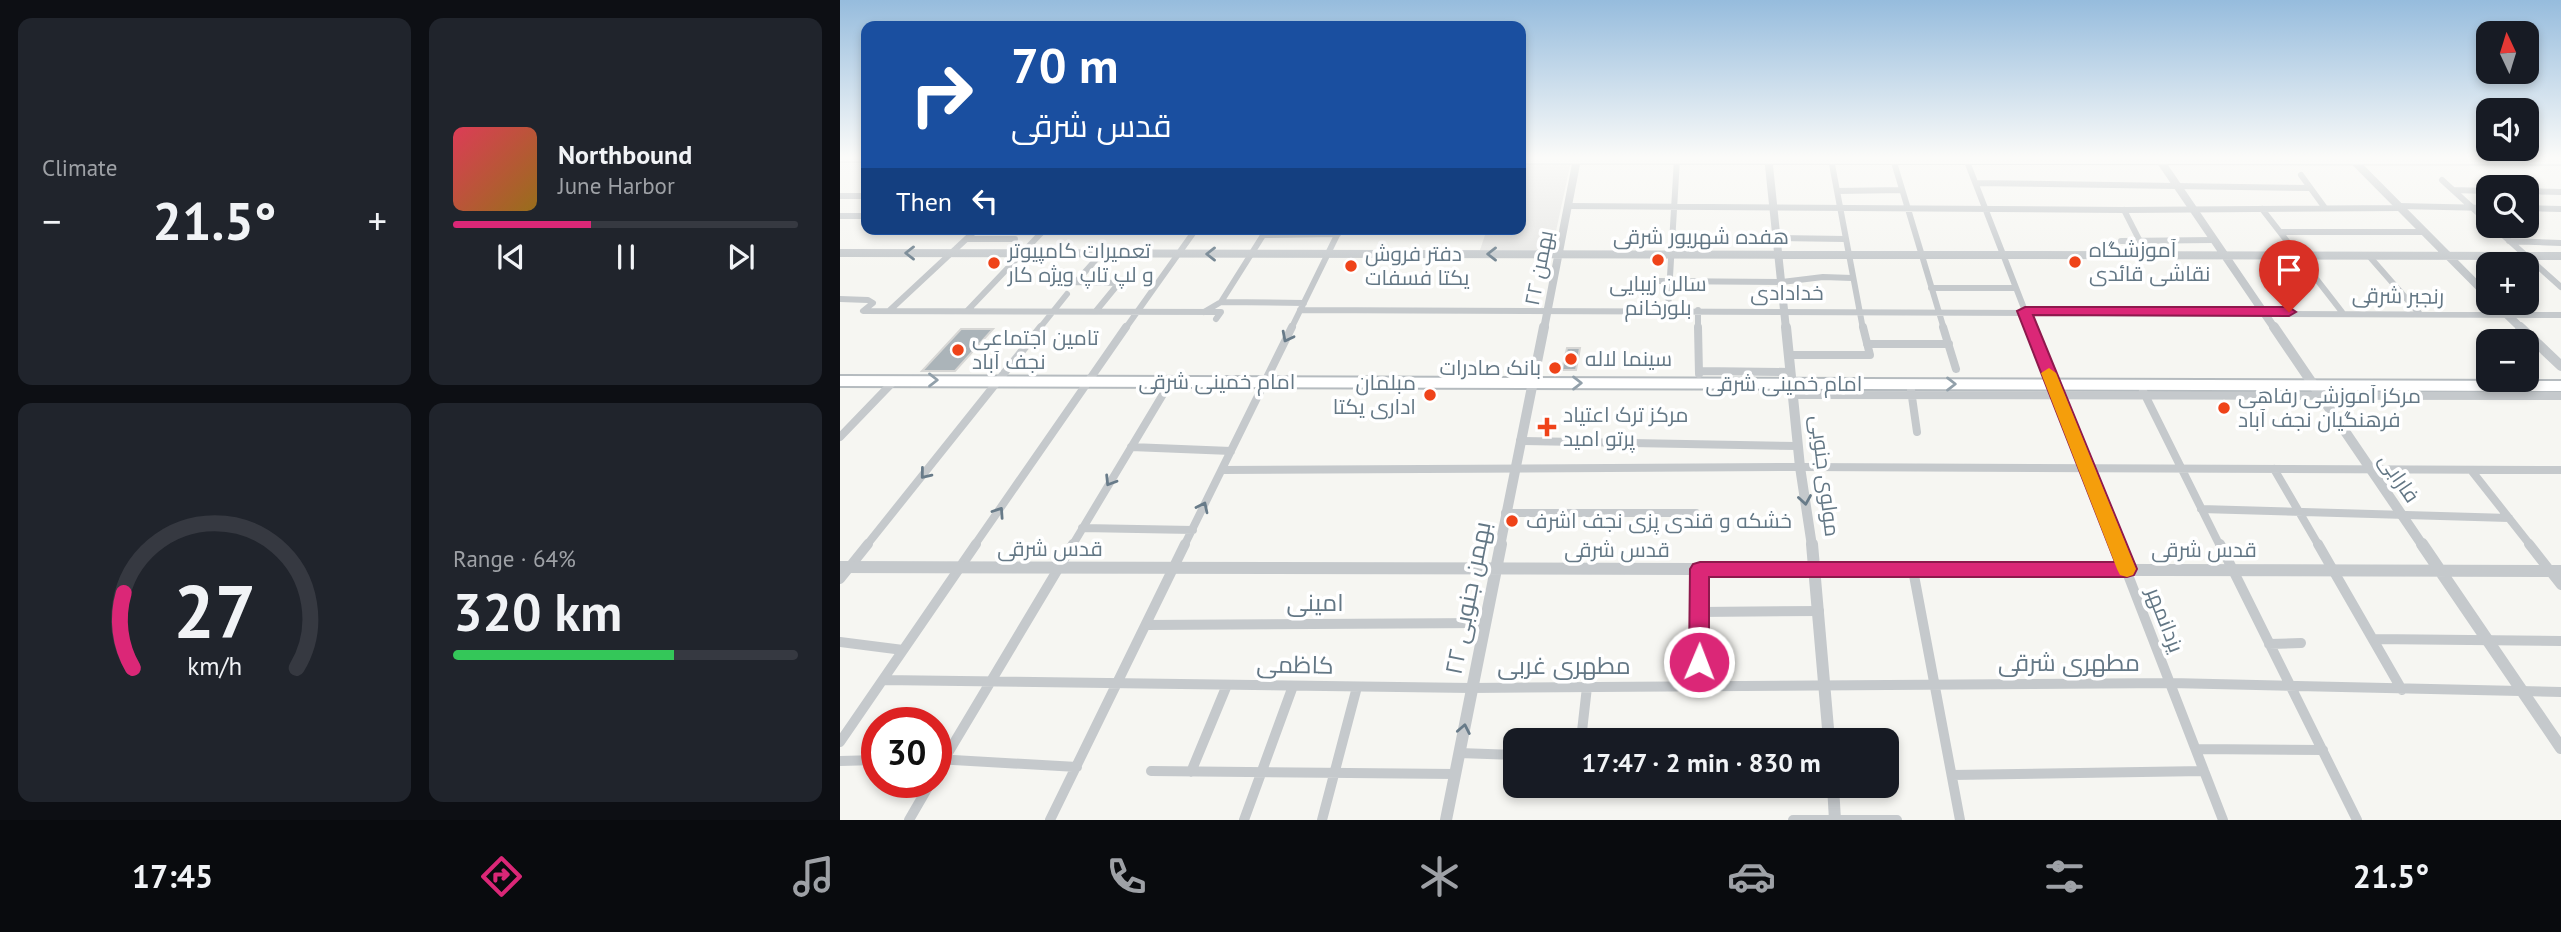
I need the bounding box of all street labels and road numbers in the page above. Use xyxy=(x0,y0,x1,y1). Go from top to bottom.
street label: هفده شهریور شرقی xyxy=(1613,223,1789,250)
street label: ۲۲ بهمن xyxy=(1518,228,1559,308)
street label: خدادادی xyxy=(1750,279,1824,306)
street label: رنجبر شرقی xyxy=(2352,281,2444,310)
street label: امام خمینی شرقی xyxy=(1139,368,1295,396)
street label: امام خمینی شرقی xyxy=(1706,370,1862,398)
street label: مولوی جنوبی xyxy=(1805,414,1846,538)
street label: فارابی xyxy=(2373,448,2426,508)
street label: ۲۲ بهمن جنوبی xyxy=(1437,519,1498,677)
street label: قدس شرقی xyxy=(997,535,1103,562)
street label: قدس شرقی xyxy=(1564,536,1670,563)
street label: قدس شرقی xyxy=(2151,536,2257,563)
street label: یزدانمهر xyxy=(2140,582,2190,657)
street label: امینی xyxy=(1286,587,1344,618)
street label: مطهری شرقی xyxy=(1998,647,2140,678)
street label: کاظمی xyxy=(1256,648,1334,681)
street label: مطهری غربی xyxy=(1497,650,1631,681)

